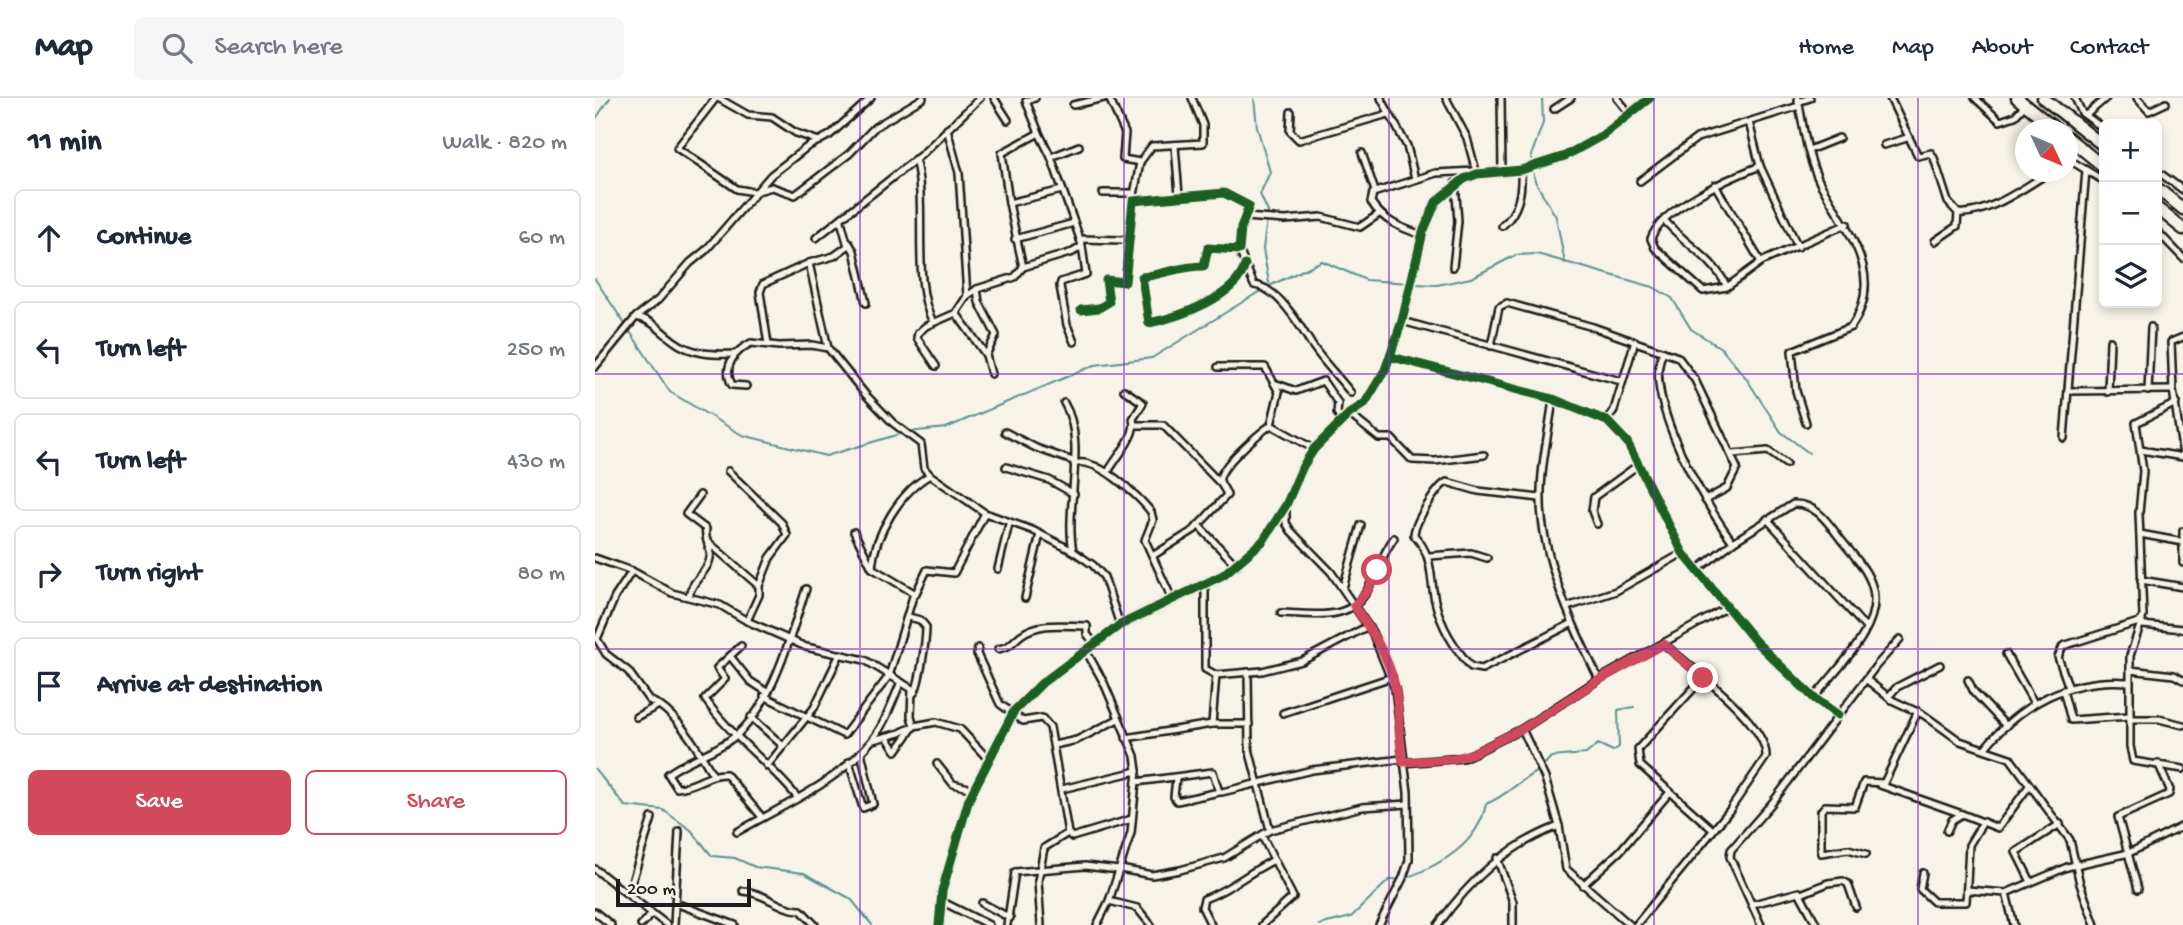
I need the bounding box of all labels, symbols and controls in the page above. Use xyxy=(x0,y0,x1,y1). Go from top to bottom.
search box xyxy=(134,17,624,80)
text: Map xyxy=(35,29,92,67)
icon: search xyxy=(158,29,196,67)
text: Search here xyxy=(214,33,343,64)
text: Home xyxy=(1798,34,1854,63)
text: Map xyxy=(1892,34,1934,63)
text: About xyxy=(1972,34,2032,63)
text: Contact xyxy=(2070,34,2148,63)
north arrow xyxy=(2015,119,2078,182)
map controls xyxy=(2099,119,2162,308)
button: + xyxy=(2099,119,2162,182)
text: 11 min xyxy=(28,126,101,161)
text: Walk · 820 m xyxy=(443,130,567,157)
button: − xyxy=(2099,182,2162,245)
icon: ahead xyxy=(30,219,68,257)
text: Continue xyxy=(97,223,191,254)
text: 60 m xyxy=(519,225,565,252)
button: layers xyxy=(2099,245,2162,308)
icon: left xyxy=(30,331,68,369)
text: Turn left xyxy=(97,335,185,366)
text: 250 m xyxy=(507,337,565,364)
icon: left xyxy=(30,443,68,481)
text: Turn left xyxy=(97,447,185,478)
text: 430 m xyxy=(507,449,565,476)
route start xyxy=(1361,554,1392,585)
icon: right xyxy=(30,555,68,593)
text: Turn right xyxy=(97,559,201,590)
text: 80 m xyxy=(518,561,565,588)
route end xyxy=(1687,662,1718,693)
icon: arrive xyxy=(30,667,68,705)
text: Arrive at destination xyxy=(97,671,322,702)
button: Save xyxy=(28,770,291,835)
button: Share xyxy=(305,770,567,835)
scale bar xyxy=(616,876,751,908)
text: 200 m xyxy=(627,879,676,902)

